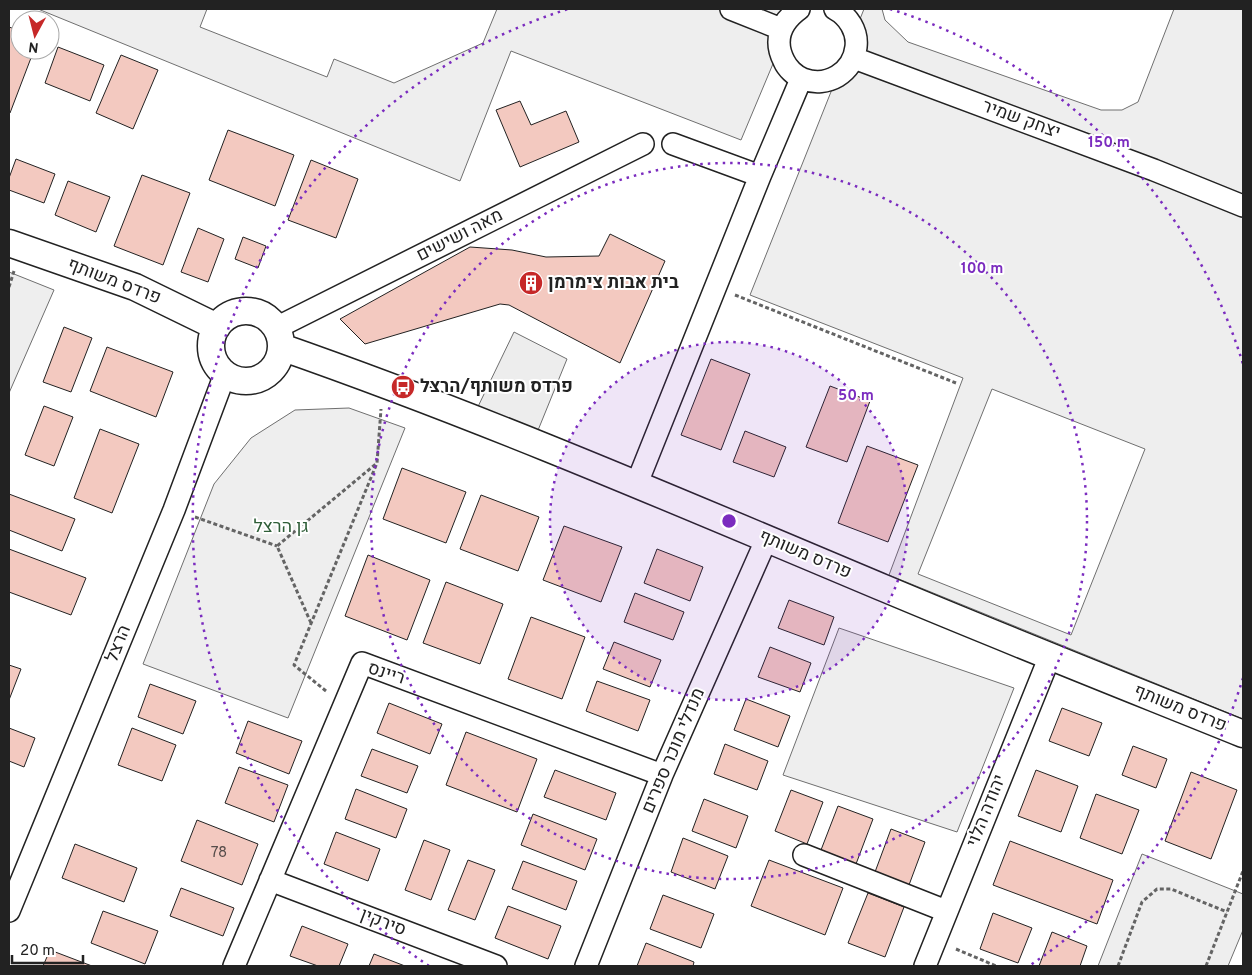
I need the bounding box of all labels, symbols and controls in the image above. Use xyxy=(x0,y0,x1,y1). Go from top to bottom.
north arrow xyxy=(10,10,60,60)
text: N xyxy=(28,37,40,55)
street label: יצחק שמיר xyxy=(979,95,1063,145)
text: 150 m xyxy=(1088,134,1130,153)
street label: מאה ושישים xyxy=(413,204,507,268)
street label: פרדס משותף xyxy=(64,254,164,310)
text: 100 m xyxy=(961,260,1003,279)
building icon: בית אבות צימרמן xyxy=(518,270,544,296)
place label: בית אבות צימרמן xyxy=(548,272,679,295)
bus stop icon: פרדס משותף/הרצל xyxy=(390,374,416,400)
place label: פרדס משותף/הרצל xyxy=(420,376,573,399)
text: 50 m xyxy=(838,387,874,406)
centre of rings xyxy=(720,512,738,530)
park label: גן הרצל xyxy=(254,516,308,539)
street label: פרדס משותף xyxy=(755,525,855,585)
street label: הרצל xyxy=(101,622,137,666)
street label: ריינס xyxy=(365,657,407,691)
street label: פרדס משותף xyxy=(1130,680,1230,738)
street label: מנדלי מוכר ספרים xyxy=(637,685,711,817)
street label: יהודה הלוי xyxy=(962,771,1012,851)
house number: 78 xyxy=(211,844,227,863)
street label: סירקין xyxy=(357,904,409,942)
scale bar xyxy=(12,932,84,964)
text: 20 m xyxy=(20,942,55,961)

